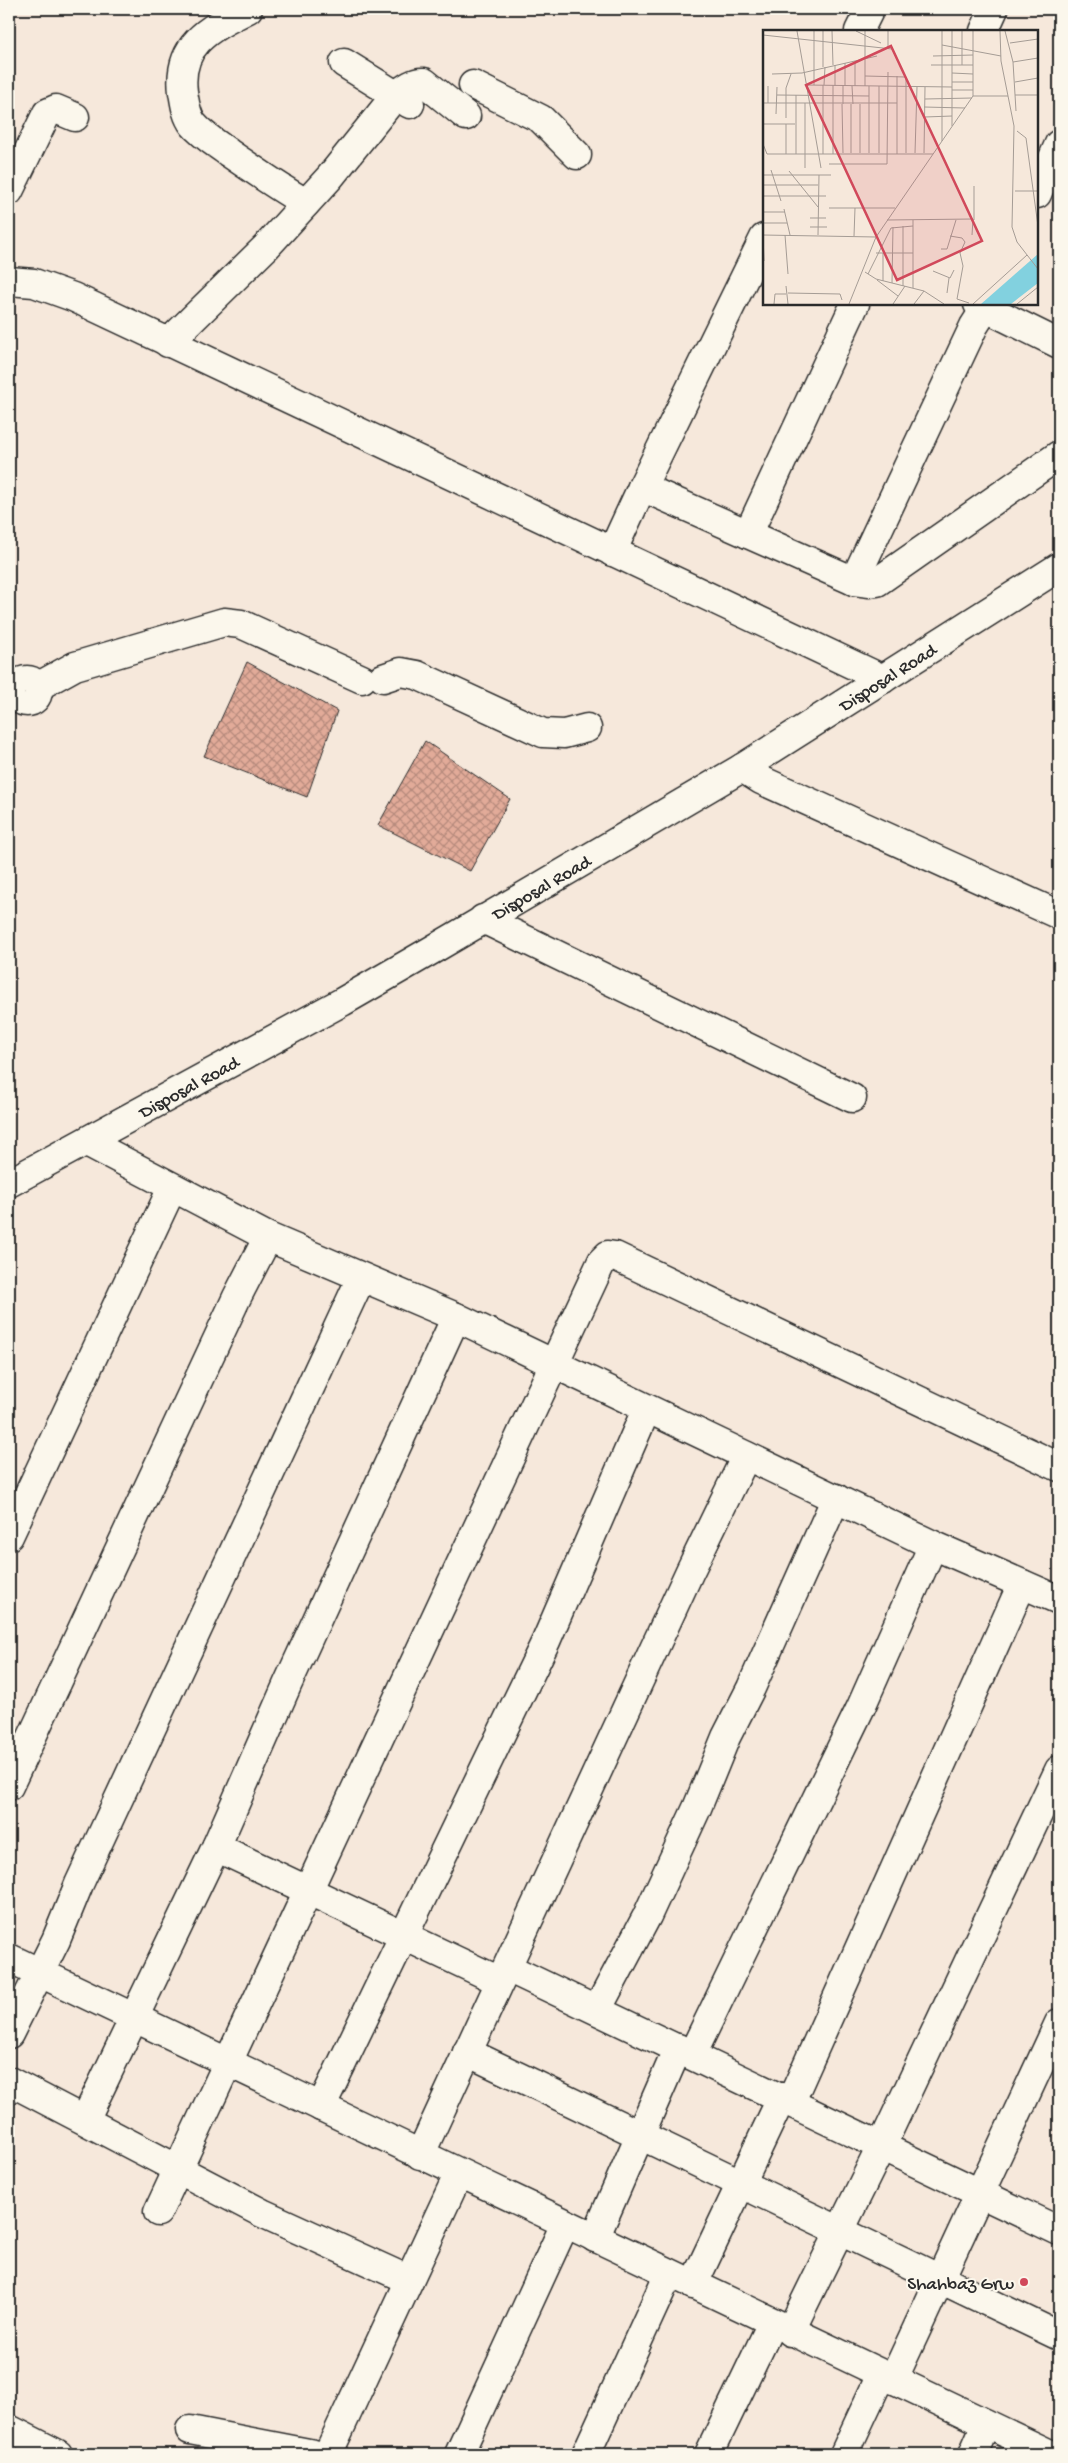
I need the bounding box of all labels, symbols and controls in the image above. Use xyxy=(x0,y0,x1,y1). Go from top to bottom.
inset map xyxy=(763,30,1038,305)
street label: Disposal Road xyxy=(834,639,943,719)
street label: Disposal Road xyxy=(487,850,598,928)
street label: Disposal Road xyxy=(134,1051,246,1126)
place label: Shahbaz Grw xyxy=(907,2274,1014,2297)
marker: Shahbaz Grw xyxy=(1018,2276,1030,2288)

